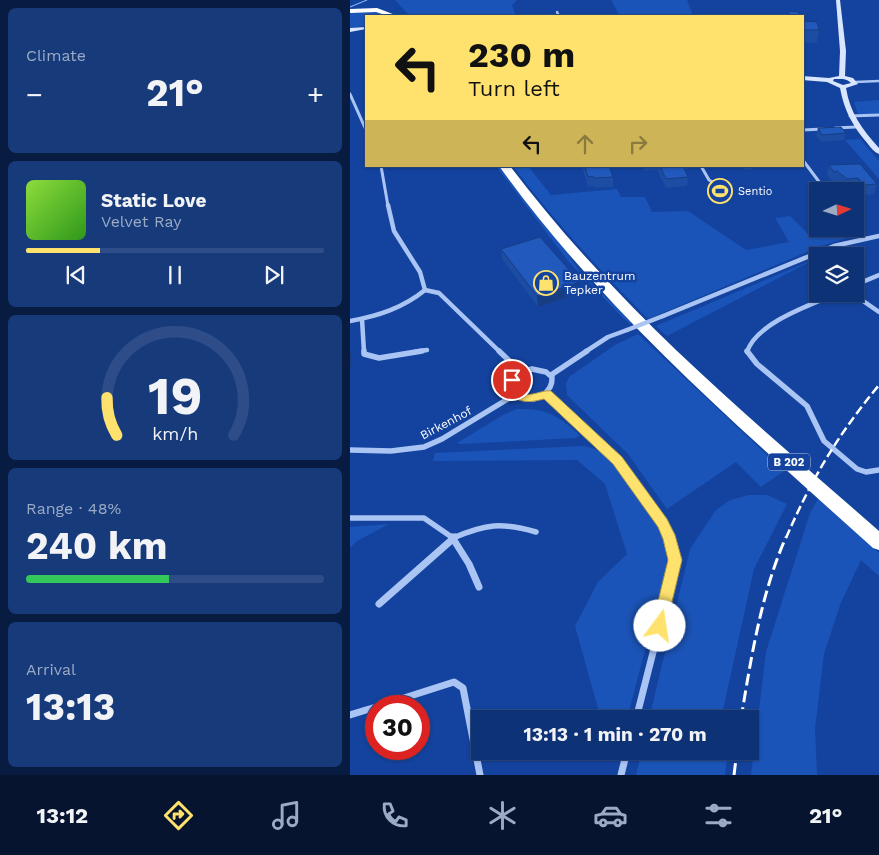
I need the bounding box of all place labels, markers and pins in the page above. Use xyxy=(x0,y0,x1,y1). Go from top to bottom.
sports icon: Sentio xyxy=(707,178,733,204)
place label: Sentio xyxy=(738,185,772,198)
place label: Bauzentrum Tepker xyxy=(564,269,635,297)
shop icon: Bauzentrum Tepker xyxy=(533,270,559,296)
pin xyxy=(491,359,533,401)

